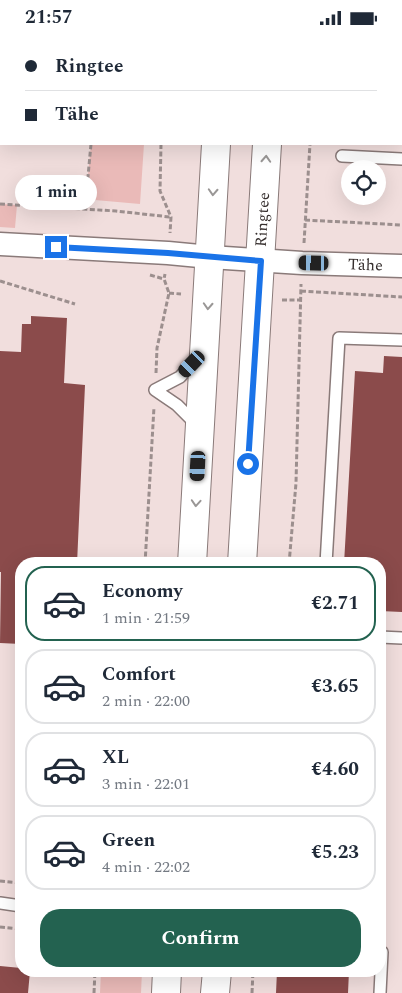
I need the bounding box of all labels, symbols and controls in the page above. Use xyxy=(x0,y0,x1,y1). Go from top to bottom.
text: 21:57 xyxy=(25,3,73,32)
text: Ringtee xyxy=(55,52,123,81)
text: Tähe xyxy=(55,100,99,129)
one-way arrow xyxy=(261,155,272,163)
map controls xyxy=(341,160,386,205)
button: locate xyxy=(341,160,386,205)
callout: 1 min xyxy=(15,175,97,209)
text: 1 min xyxy=(35,180,77,204)
one-way arrow xyxy=(208,189,219,197)
street label: Ringtee xyxy=(249,192,276,248)
route end xyxy=(45,236,67,258)
street label: Tähe xyxy=(348,252,383,277)
car xyxy=(298,255,329,271)
one-way arrow xyxy=(202,302,213,310)
car xyxy=(176,348,207,380)
car xyxy=(189,451,206,481)
route start xyxy=(237,453,259,475)
one-way arrow xyxy=(190,499,201,507)
text: Economy xyxy=(102,577,183,606)
icon: car xyxy=(42,581,87,626)
text: €2.71 xyxy=(311,589,359,618)
text: 1 min · 21:59 xyxy=(102,606,190,630)
text: Comfort xyxy=(102,660,176,689)
icon: car xyxy=(42,664,87,709)
text: €3.65 xyxy=(311,672,359,701)
text: 2 min · 22:00 xyxy=(102,689,190,713)
text: XL xyxy=(102,743,129,772)
icon: car xyxy=(42,747,87,792)
text: €4.60 xyxy=(311,755,359,784)
text: 3 min · 22:01 xyxy=(102,772,190,796)
text: Green xyxy=(102,826,155,855)
icon: car xyxy=(42,830,87,875)
text: €5.23 xyxy=(311,838,359,867)
text: 4 min · 22:02 xyxy=(102,855,190,879)
button: Confirm xyxy=(40,909,361,967)

